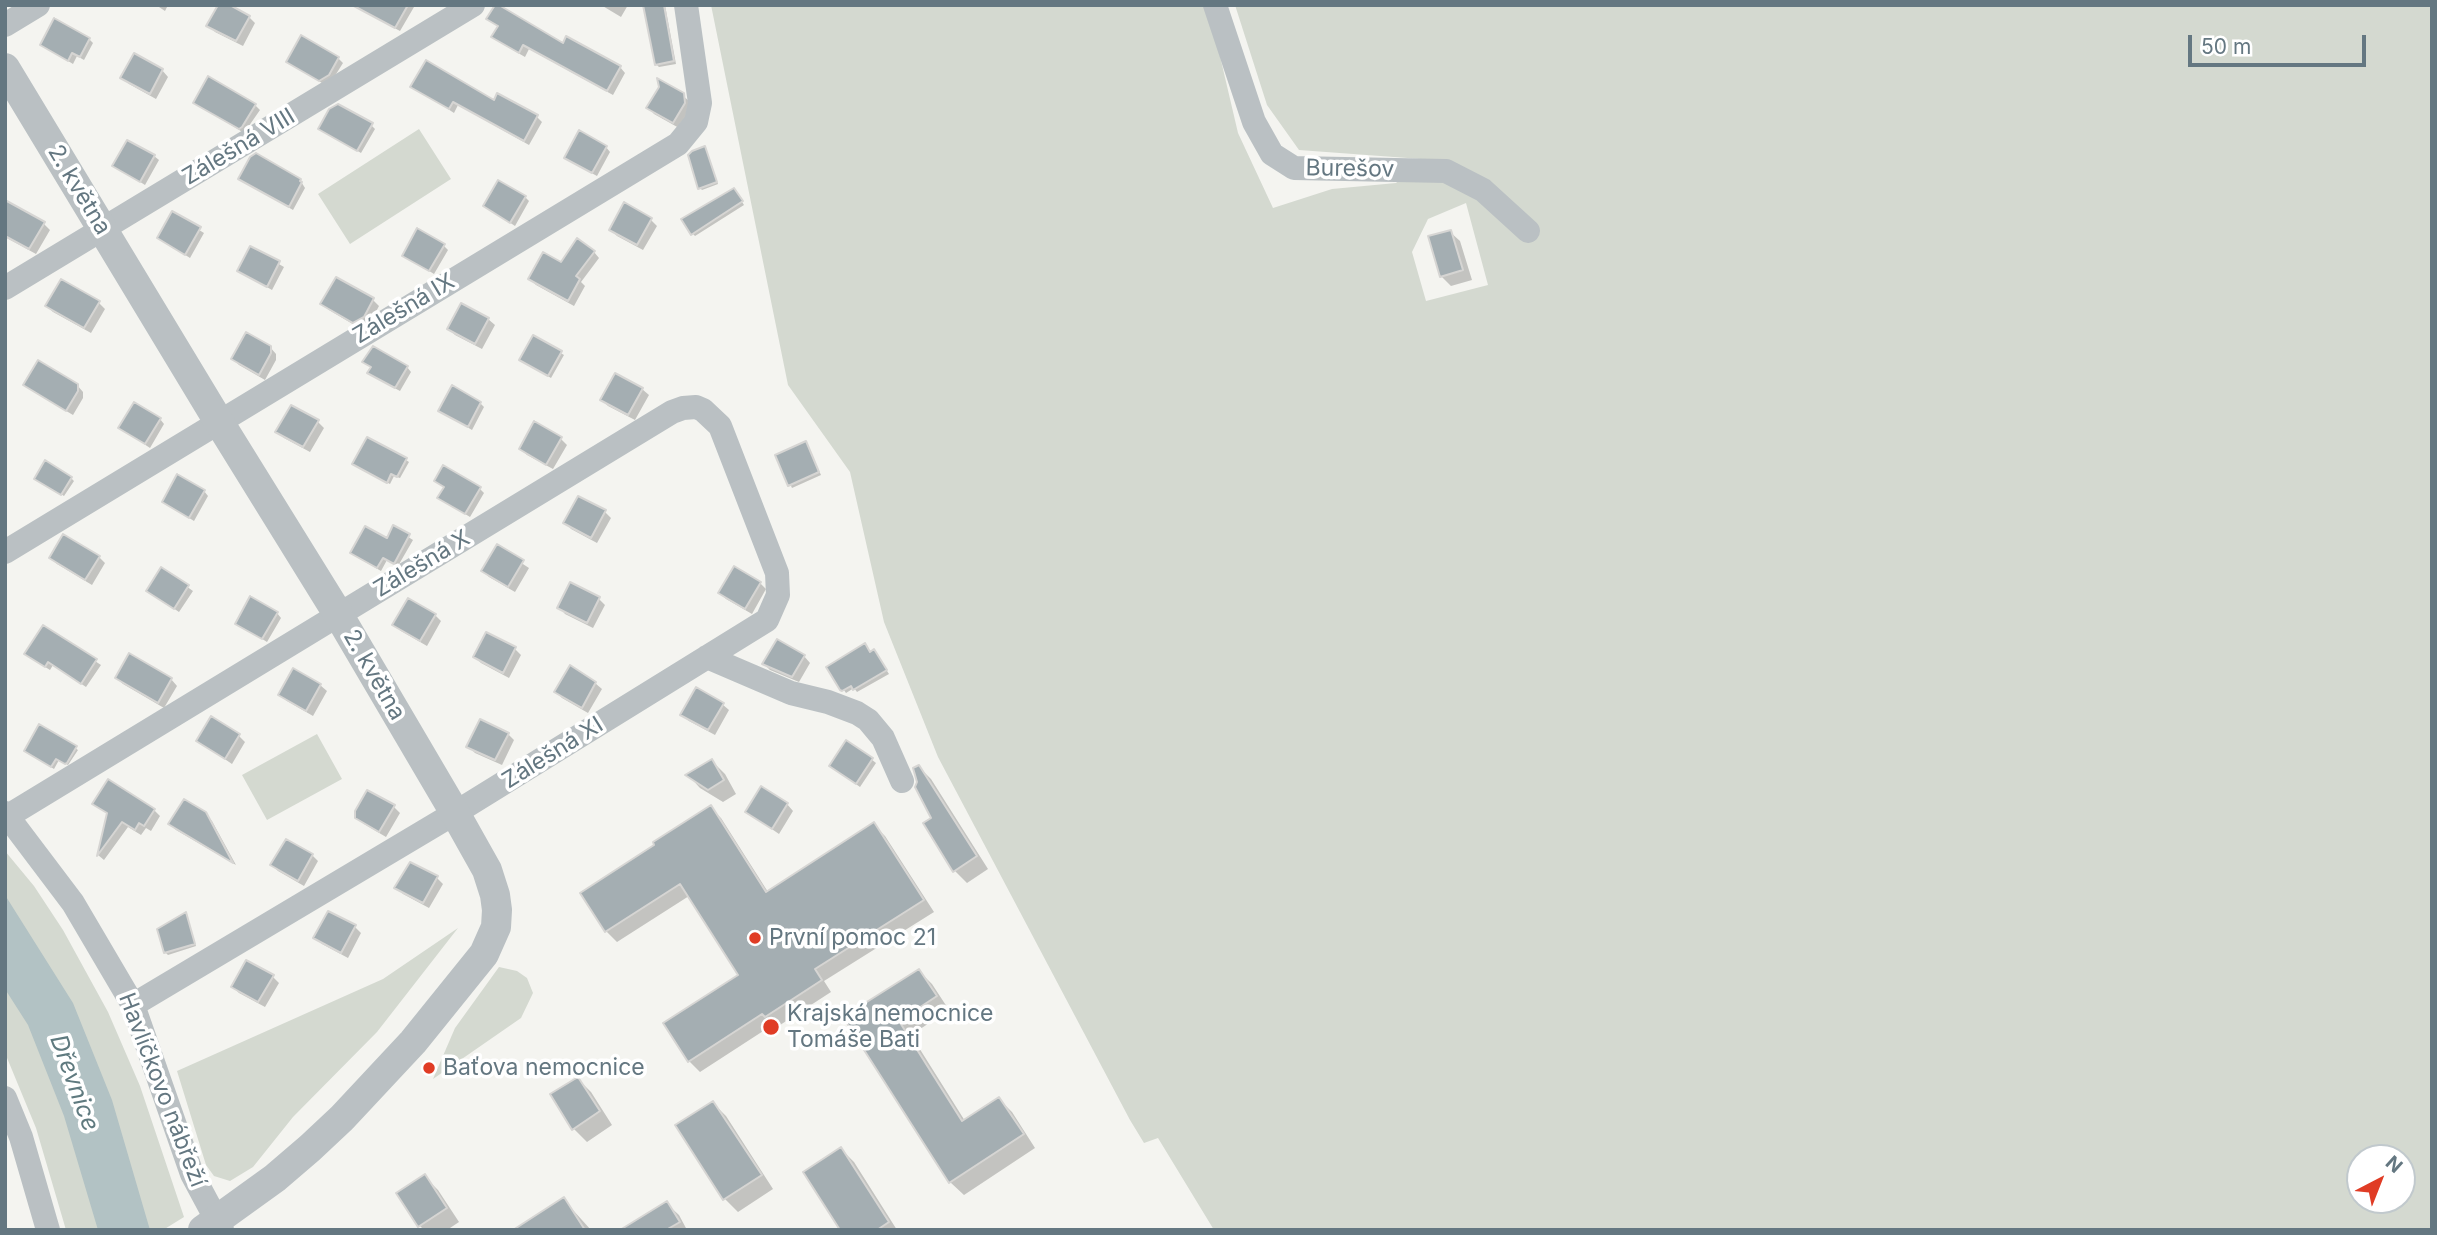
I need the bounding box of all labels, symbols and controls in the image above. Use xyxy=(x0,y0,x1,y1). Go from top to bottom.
scale bar xyxy=(2192,21,2370,65)
text: 50 m xyxy=(2201,34,2251,59)
street label: Zálešná VIII xyxy=(178,103,300,191)
street label: 2. května xyxy=(42,140,116,240)
street label: Burešov xyxy=(1305,154,1395,184)
street label: Zálešná IX xyxy=(348,268,460,350)
street label: Zálešná X xyxy=(369,525,475,603)
street label: 2. května xyxy=(337,625,411,725)
street label: Zálešná XI xyxy=(498,711,608,795)
place label: První pomoc 21 xyxy=(769,924,936,952)
marker: První pomoc 21 xyxy=(747,930,763,946)
street label: Havlíčkovo nábřeží xyxy=(112,989,212,1191)
place label: Krajská nemocnice Tomáše Bati xyxy=(787,1000,994,1054)
marker: Krajská nemocnice Tomáše Bati xyxy=(761,1017,781,1037)
water label: Dřevnice xyxy=(43,1031,105,1135)
place label: Baťova nemocnice xyxy=(443,1054,645,1082)
marker: Baťova nemocnice xyxy=(421,1060,437,1076)
north arrow xyxy=(2346,1144,2416,1214)
text: N xyxy=(2381,1151,2407,1178)

